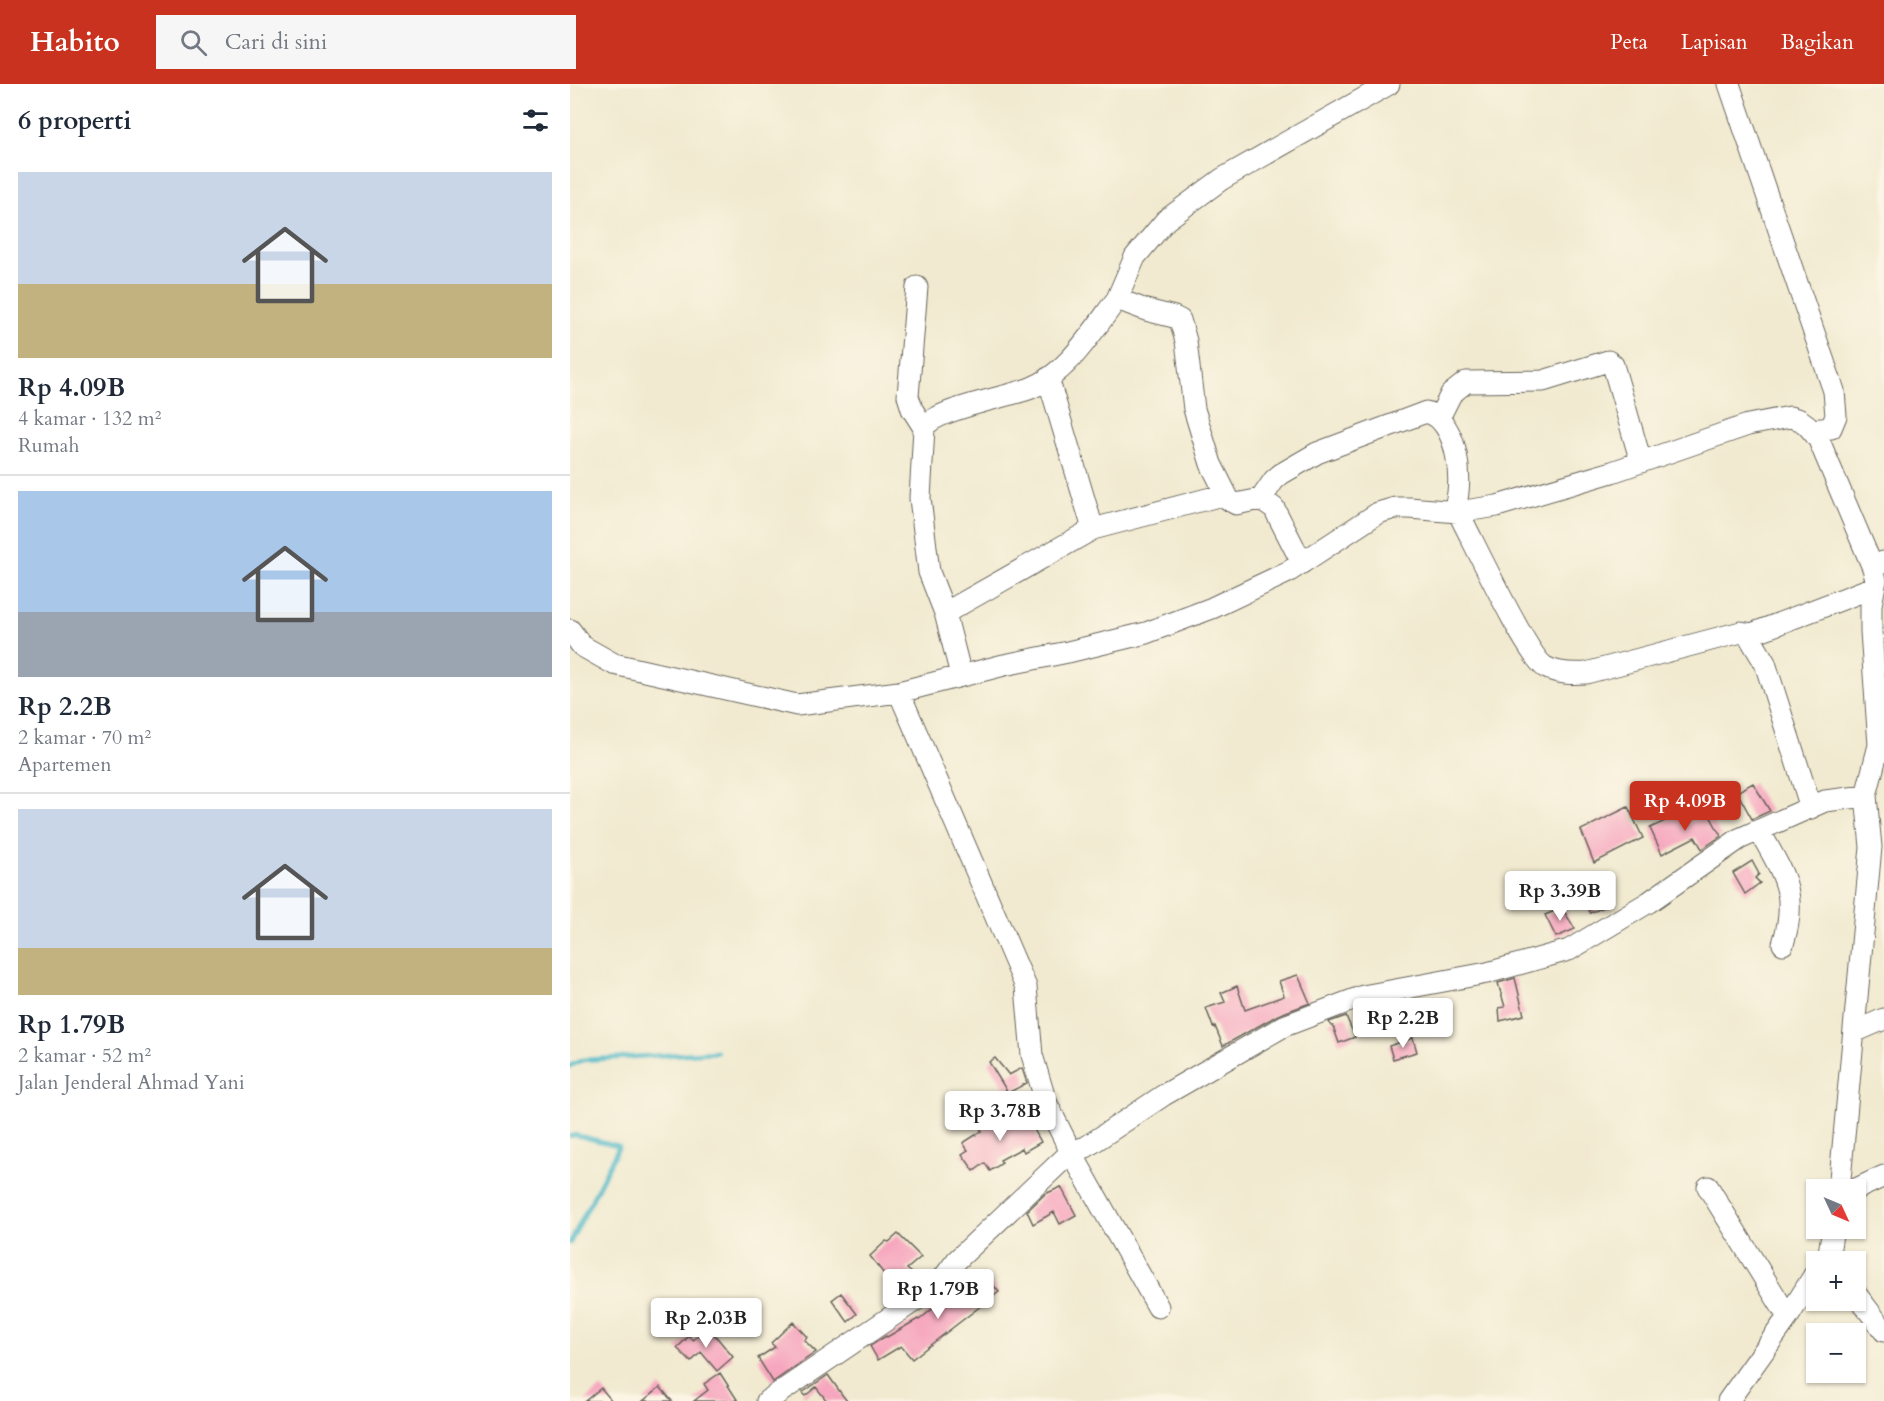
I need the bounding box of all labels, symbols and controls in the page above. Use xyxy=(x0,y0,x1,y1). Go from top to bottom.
search box xyxy=(156,15,576,69)
text: Habito xyxy=(30,23,120,61)
icon: search xyxy=(177,26,210,59)
text: Cari di sini xyxy=(225,27,327,57)
text: Peta xyxy=(1610,28,1648,57)
text: Lapisan xyxy=(1681,28,1748,57)
text: Bagikan xyxy=(1781,28,1854,57)
text: 6 properti xyxy=(18,103,131,138)
icon: filters xyxy=(519,104,552,137)
icon: home xyxy=(231,211,339,319)
text: Rp 4.09B xyxy=(18,370,125,405)
text: 4 kamar · 132 m² xyxy=(18,405,161,432)
text: Rumah xyxy=(18,432,79,459)
icon: home xyxy=(231,530,339,638)
text: Rp 2.2B xyxy=(18,689,112,724)
text: 2 kamar · 70 m² xyxy=(18,724,151,751)
text: Apartemen xyxy=(18,751,112,778)
pin: Rp 4.09B xyxy=(1623,781,1747,832)
text: Rp 4.09B xyxy=(1644,787,1726,814)
icon: home xyxy=(231,848,339,956)
pin: Rp 3.39B xyxy=(1498,871,1622,922)
text: Rp 3.39B xyxy=(1519,877,1601,904)
pin: Rp 2.2B xyxy=(1348,998,1458,1049)
text: Rp 2.2B xyxy=(1367,1004,1439,1031)
text: Rp 1.79B xyxy=(18,1007,125,1042)
text: 2 kamar · 52 m² xyxy=(18,1042,151,1069)
text: Jalan Jenderal Ahmad Yani xyxy=(18,1069,245,1096)
pin: Rp 3.78B xyxy=(938,1091,1062,1142)
text: Rp 3.78B xyxy=(959,1097,1041,1124)
north arrow xyxy=(1806,1179,1866,1239)
map controls xyxy=(1806,1179,1866,1383)
button: + xyxy=(1806,1251,1866,1311)
pin: Rp 1.79B xyxy=(876,1269,1000,1320)
text: Rp 1.79B xyxy=(897,1275,979,1302)
pin: Rp 2.03B xyxy=(644,1298,768,1349)
text: Rp 2.03B xyxy=(665,1304,747,1331)
button: − xyxy=(1806,1323,1866,1383)

